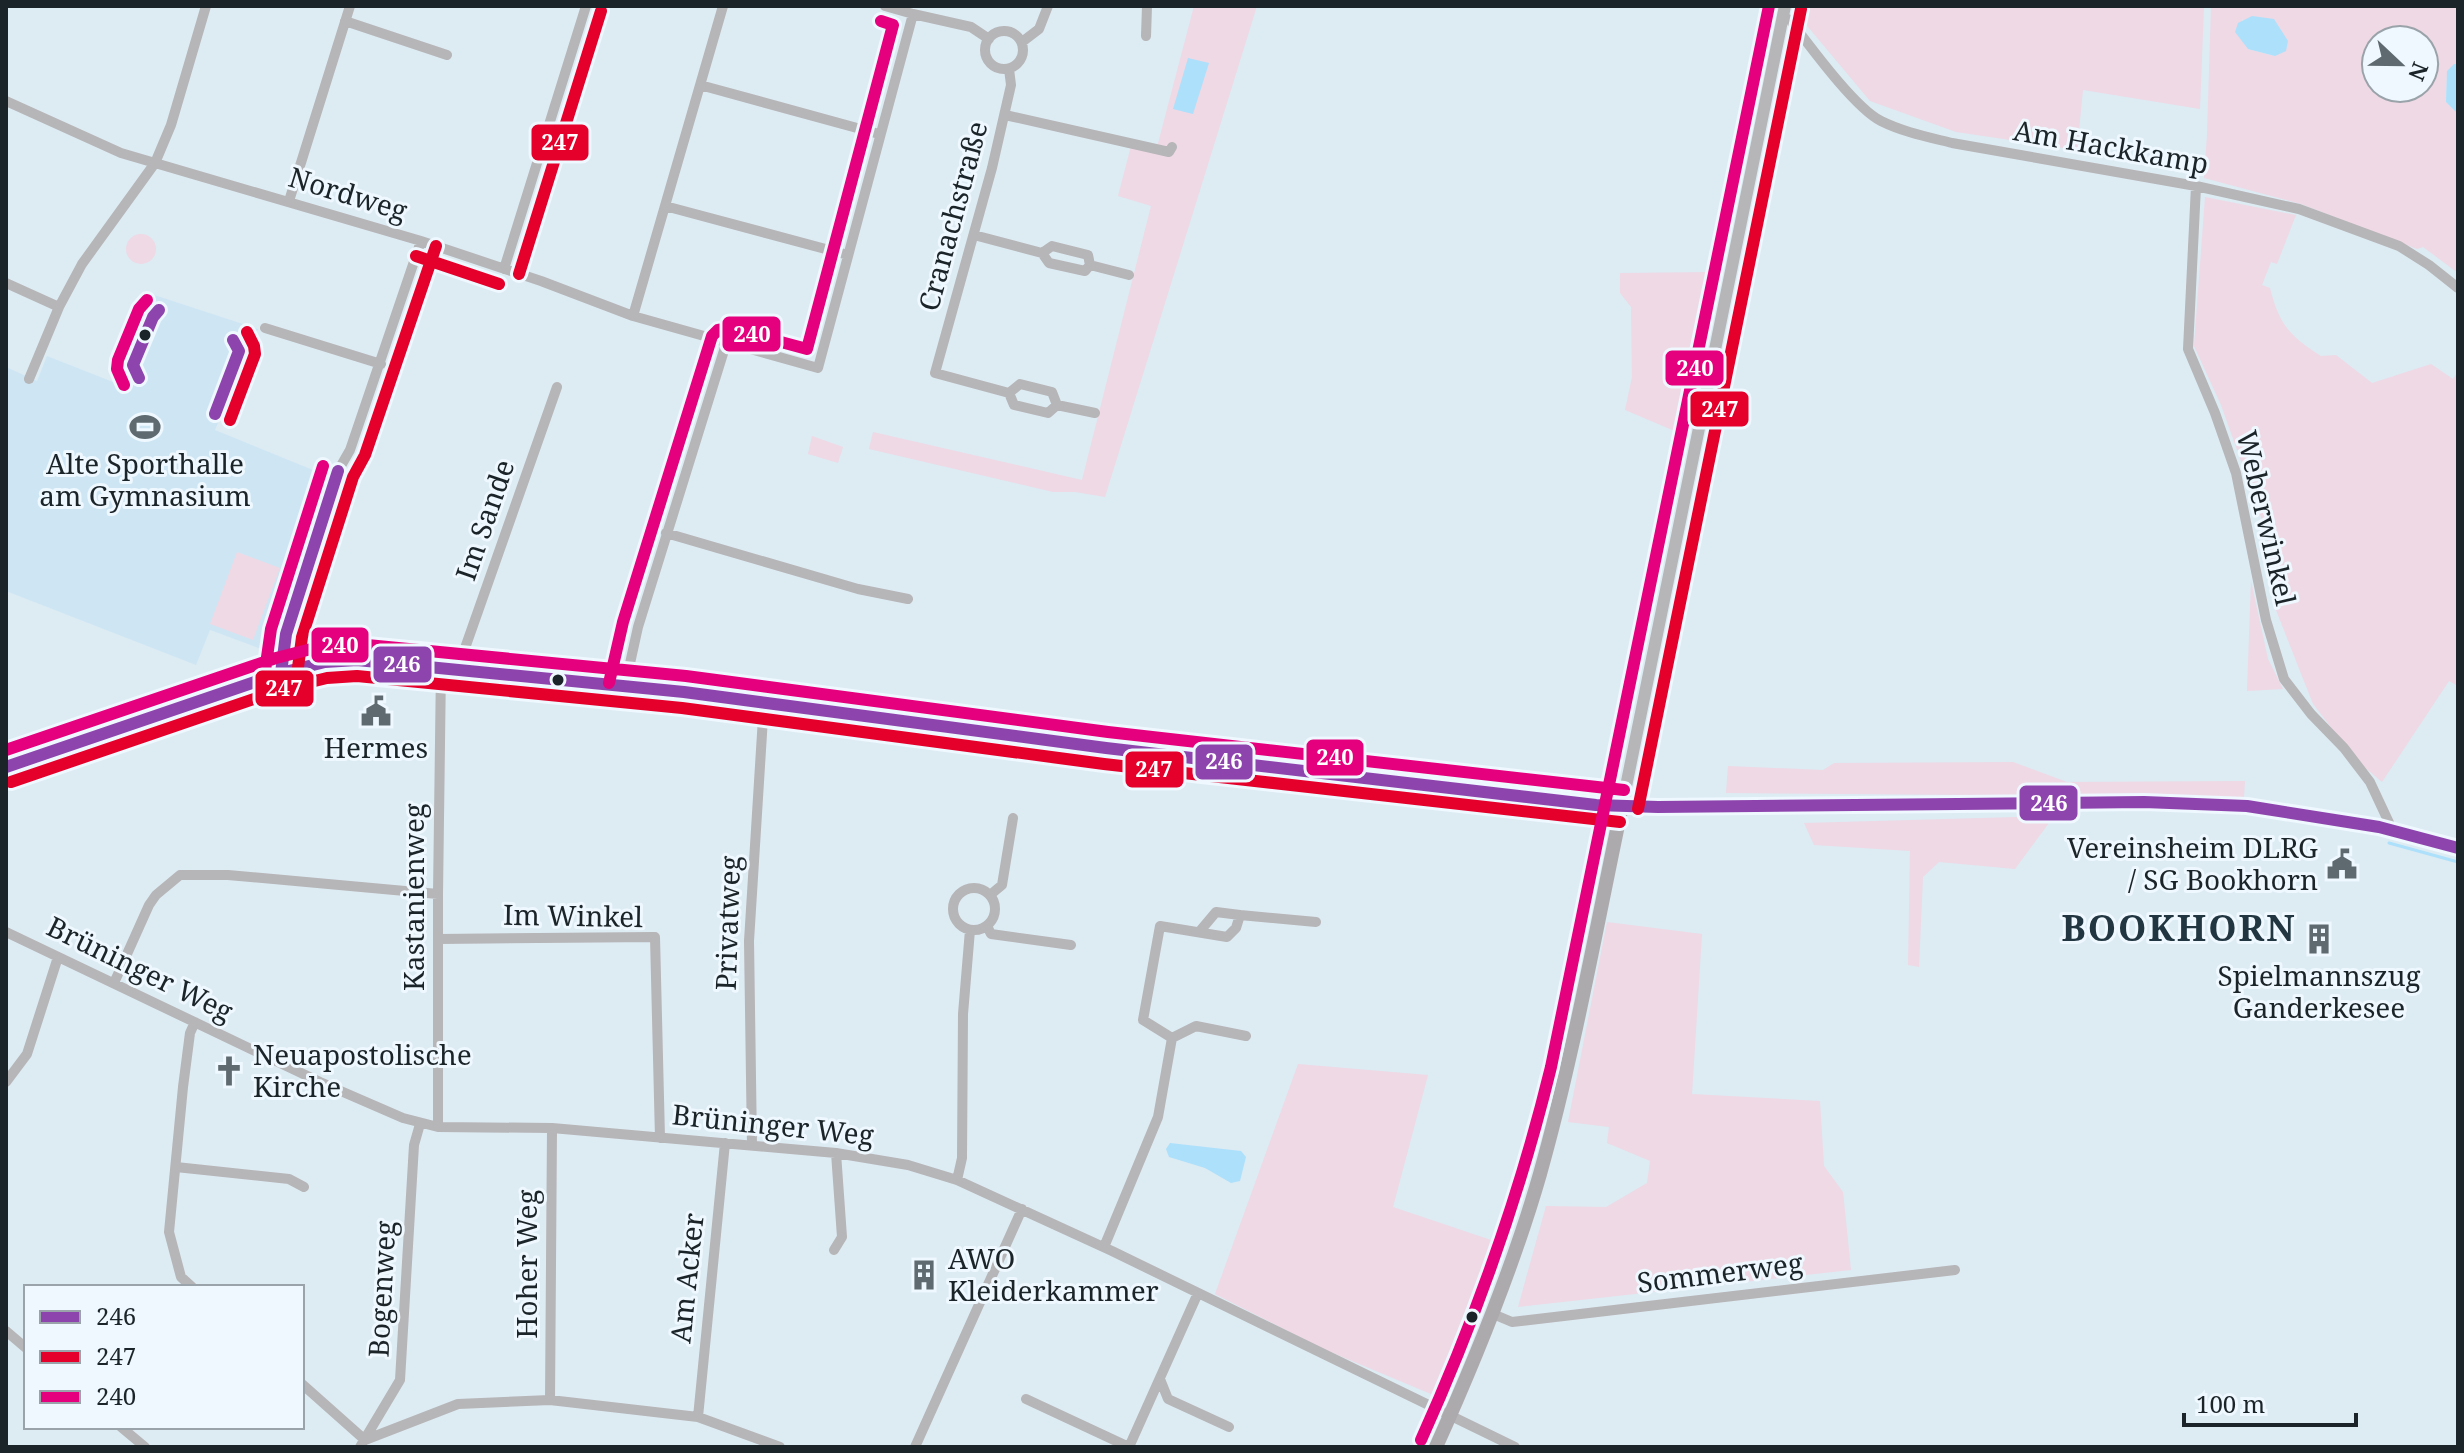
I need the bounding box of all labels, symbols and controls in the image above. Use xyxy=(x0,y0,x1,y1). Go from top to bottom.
north arrow xyxy=(2360,24,2440,104)
text: N xyxy=(2402,58,2437,86)
street label: Am Hackkamp xyxy=(2011,110,2212,182)
street label: Cranachstraße xyxy=(908,117,996,315)
line badge: 247 xyxy=(530,123,590,162)
text: 247 xyxy=(541,126,579,156)
street label: Nordweg xyxy=(284,157,412,229)
line badge: 240 xyxy=(721,315,782,353)
text: 240 xyxy=(733,318,771,348)
unlabelled marker xyxy=(137,327,153,343)
line badge: 240 xyxy=(1664,349,1725,387)
text: 240 xyxy=(1676,352,1714,382)
line badge: 247 xyxy=(1689,390,1750,428)
text: 247 xyxy=(1701,393,1739,423)
sports icon: Alte Sporthalle am Gymnasium xyxy=(128,410,162,444)
street label: Weberwinkel xyxy=(2228,426,2306,609)
place label: Alte Sporthalle am Gymnasium xyxy=(39,444,251,514)
street label: Im Sande xyxy=(446,454,522,585)
line badge: 240 xyxy=(310,626,370,664)
text: 240 xyxy=(321,629,359,659)
line badge: 246 xyxy=(372,645,433,684)
text: 246 xyxy=(383,648,421,678)
line badge: 247 xyxy=(254,669,315,708)
text: 247 xyxy=(265,672,303,702)
unlabelled marker xyxy=(550,672,566,688)
public building icon: Hermes xyxy=(359,694,393,728)
place label: Hermes xyxy=(324,728,428,766)
line badge: 240 xyxy=(1305,738,1365,777)
text: 240 xyxy=(1316,741,1354,771)
line badge: 246 xyxy=(1194,743,1254,781)
text: 246 xyxy=(1205,745,1243,775)
line badge: 247 xyxy=(1124,750,1185,789)
text: 247 xyxy=(1135,753,1173,783)
line badge: 246 xyxy=(2018,784,2079,822)
text: 246 xyxy=(2030,787,2068,817)
street label: Kastanienweg xyxy=(394,803,432,991)
place label: Vereinsheim DLRG / SG Bookhorn xyxy=(2067,828,2318,898)
public building icon: Vereinsheim DLRG / SG Bookhorn xyxy=(2325,847,2359,881)
street label: Privatweg xyxy=(706,855,748,991)
street label: Im Winkel xyxy=(503,895,644,935)
district label: BOOKHORN xyxy=(2061,903,2297,952)
street label: Brüninger Weg xyxy=(41,907,240,1030)
building icon: Spielmannszug Ganderkesee xyxy=(2302,922,2336,956)
place label: Spielmannszug Ganderkesee xyxy=(2217,956,2421,1026)
place label: Neuapostolische Kirche xyxy=(253,1035,472,1105)
church icon: Neuapostolische Kirche xyxy=(212,1054,246,1088)
street label: Brüninger Weg xyxy=(670,1095,876,1153)
street label: Hoher Weg xyxy=(507,1189,545,1339)
street label: Am Acker xyxy=(660,1211,712,1345)
street label: Bogenweg xyxy=(358,1220,404,1358)
place label: AWO Kleiderkammer xyxy=(948,1239,1159,1309)
street label: Sommerweg xyxy=(1635,1243,1805,1301)
building icon: AWO Kleiderkammer xyxy=(907,1258,941,1292)
legend xyxy=(24,1285,304,1429)
text: 246 xyxy=(96,1299,136,1332)
unlabelled marker xyxy=(1464,1309,1480,1325)
text: 247 xyxy=(96,1339,136,1372)
scale bar xyxy=(2184,1377,2356,1427)
text: 240 xyxy=(96,1379,136,1412)
text: 100 m xyxy=(2196,1387,2265,1420)

